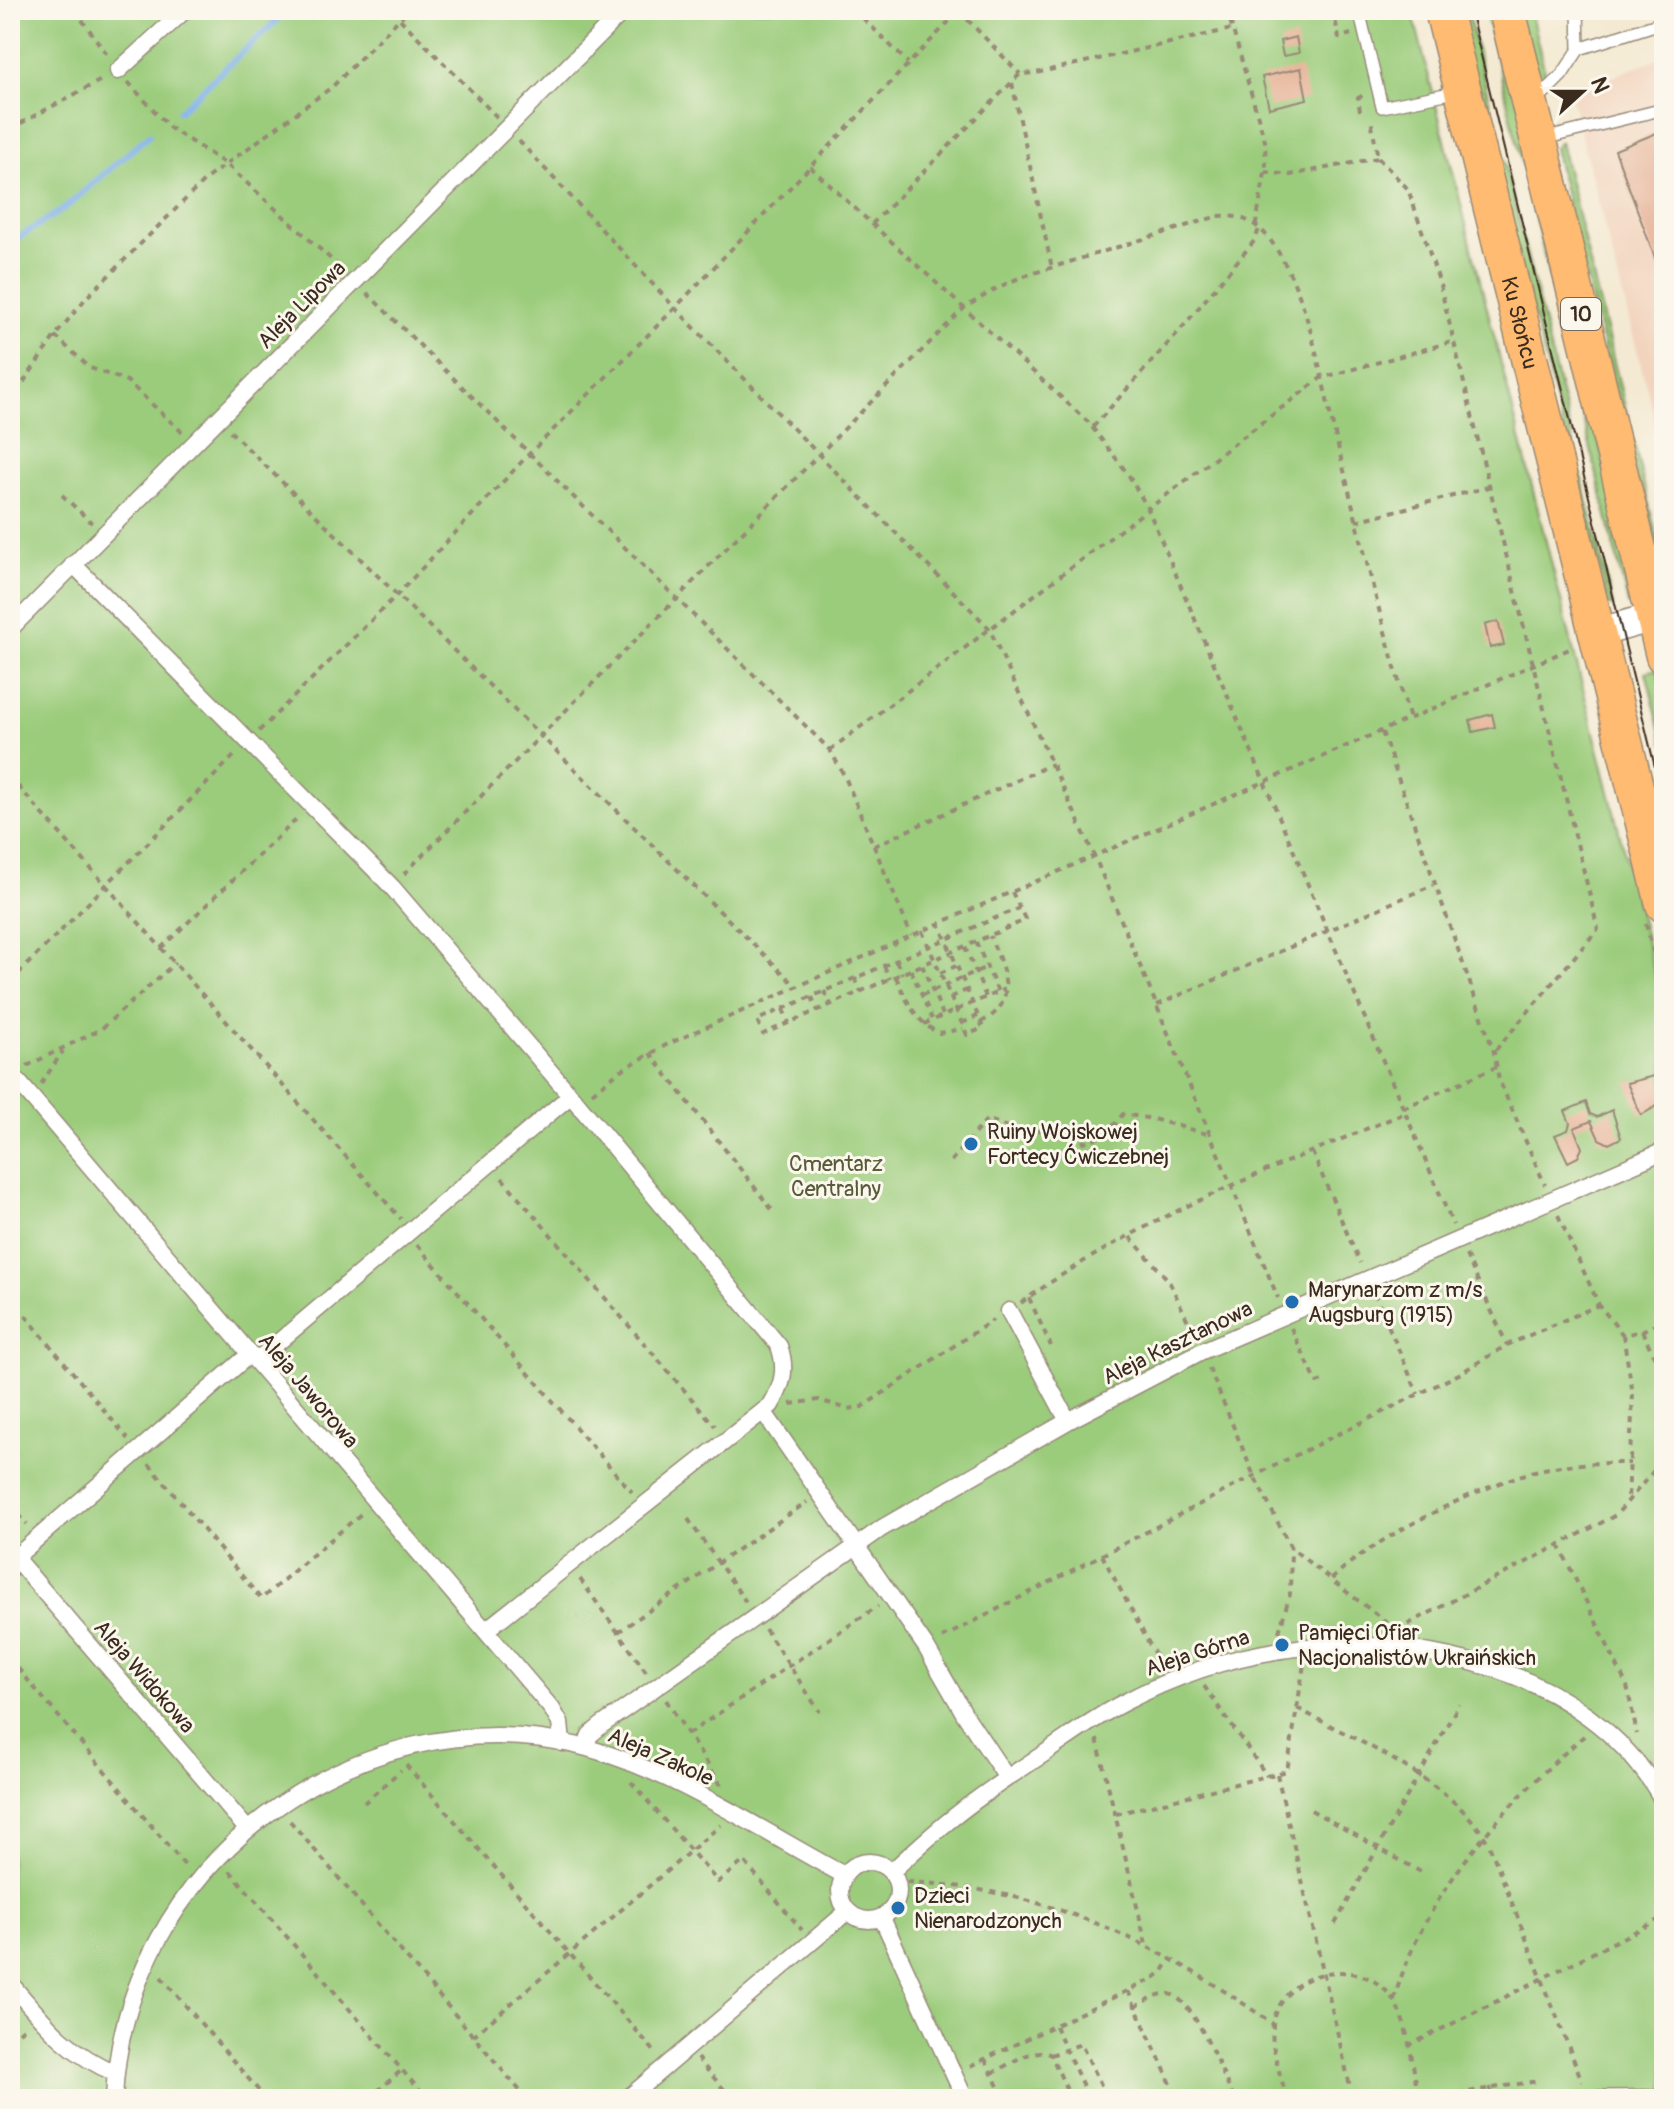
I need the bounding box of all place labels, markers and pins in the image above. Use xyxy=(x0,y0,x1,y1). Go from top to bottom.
place label: Ruiny Wojskowej Fortecy Ćwiczebnej xyxy=(987,1118,1169,1171)
marker: Ruiny Wojskowej Fortecy Ćwiczebnej xyxy=(962,1135,980,1153)
place label: Marynarzom z m/s Augsburg (1915) xyxy=(1308,1276,1482,1329)
marker: Marynarzom z m/s Augsburg (1915) xyxy=(1283,1293,1301,1311)
place label: Pamięci Ofiar Nacjonalistów Ukraińskich xyxy=(1298,1619,1536,1672)
marker: Pamięci Ofiar Nacjonalistów Ukraińskich xyxy=(1273,1636,1291,1654)
place label: Dzieci Nienarodzonych xyxy=(914,1882,1062,1935)
marker: Dzieci Nienarodzonych xyxy=(889,1899,907,1917)

